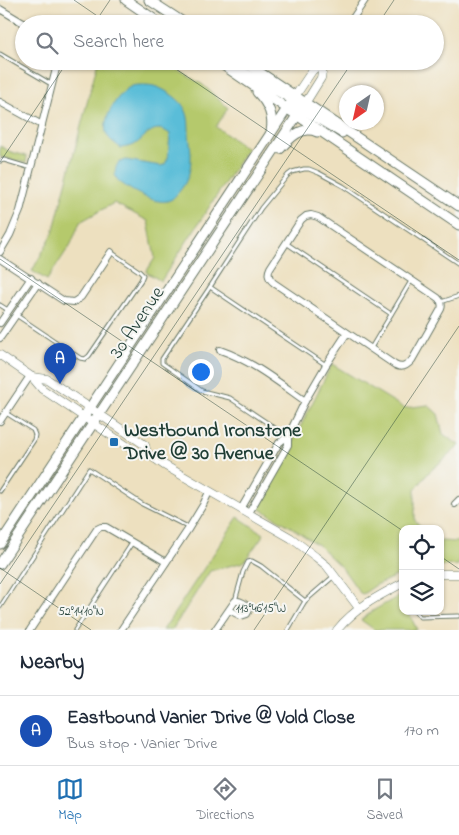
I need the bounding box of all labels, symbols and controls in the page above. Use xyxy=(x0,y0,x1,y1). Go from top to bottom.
search box xyxy=(15,15,444,70)
icon: search xyxy=(33,29,61,57)
text: Search here xyxy=(73,29,164,56)
north arrow xyxy=(339,85,384,130)
street label: 30 Avenue xyxy=(103,281,173,365)
pin: A xyxy=(44,343,76,384)
your location xyxy=(188,359,214,385)
place label: Westbound Ironstone Drive @ 30 Avenue xyxy=(123,417,302,469)
marker: Westbound Ironstone Drive @ 30 Avenue xyxy=(108,436,120,448)
map controls xyxy=(399,525,444,615)
button: locate xyxy=(399,525,444,570)
button: layers xyxy=(399,570,444,615)
text: 113°46'15"W xyxy=(236,600,286,618)
text: 52°14'10"N xyxy=(58,603,104,621)
text: Nearby xyxy=(20,648,84,678)
text: Eastbound Vanier Drive @ Vold Close xyxy=(67,705,355,732)
text: A xyxy=(31,719,41,743)
text: 170 m xyxy=(404,719,439,743)
text: Bus stop · Vanier Drive xyxy=(67,732,217,756)
tab: Map xyxy=(56,775,84,826)
tab: Directions xyxy=(196,775,254,826)
tab: Saved xyxy=(366,775,403,826)

